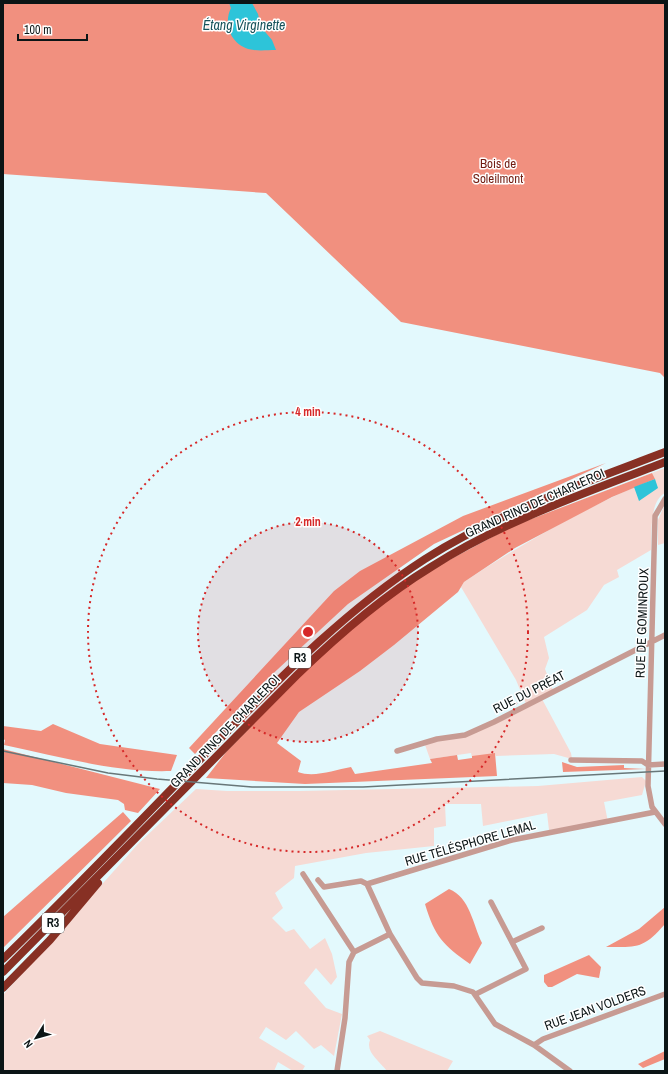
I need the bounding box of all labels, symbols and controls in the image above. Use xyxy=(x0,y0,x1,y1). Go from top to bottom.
scale bar xyxy=(18,16,87,42)
water label: Étang Virginette xyxy=(203,16,285,34)
text: 100 m xyxy=(24,22,51,38)
park label: Bois de Soleilmont xyxy=(473,155,523,187)
text: 4 min xyxy=(295,404,321,420)
street label: GRAND RING DE CHARLEROI xyxy=(463,465,607,541)
text: 2 min xyxy=(295,514,321,530)
street label: RUE DE GOMINROUX xyxy=(632,567,652,678)
centre of rings xyxy=(301,625,315,639)
road number: R3 xyxy=(289,648,311,668)
street label: RUE DU PRÉAT xyxy=(490,666,568,717)
street label: GRAND RING DE CHARLEROI xyxy=(166,671,284,791)
street label: RUE TÉLÉSPHORE LEMAL xyxy=(403,816,537,870)
road number: R3 xyxy=(42,913,64,933)
street label: RUE JEAN VOLDERS xyxy=(542,982,648,1034)
north arrow xyxy=(16,1018,56,1058)
text: N xyxy=(20,1037,36,1051)

